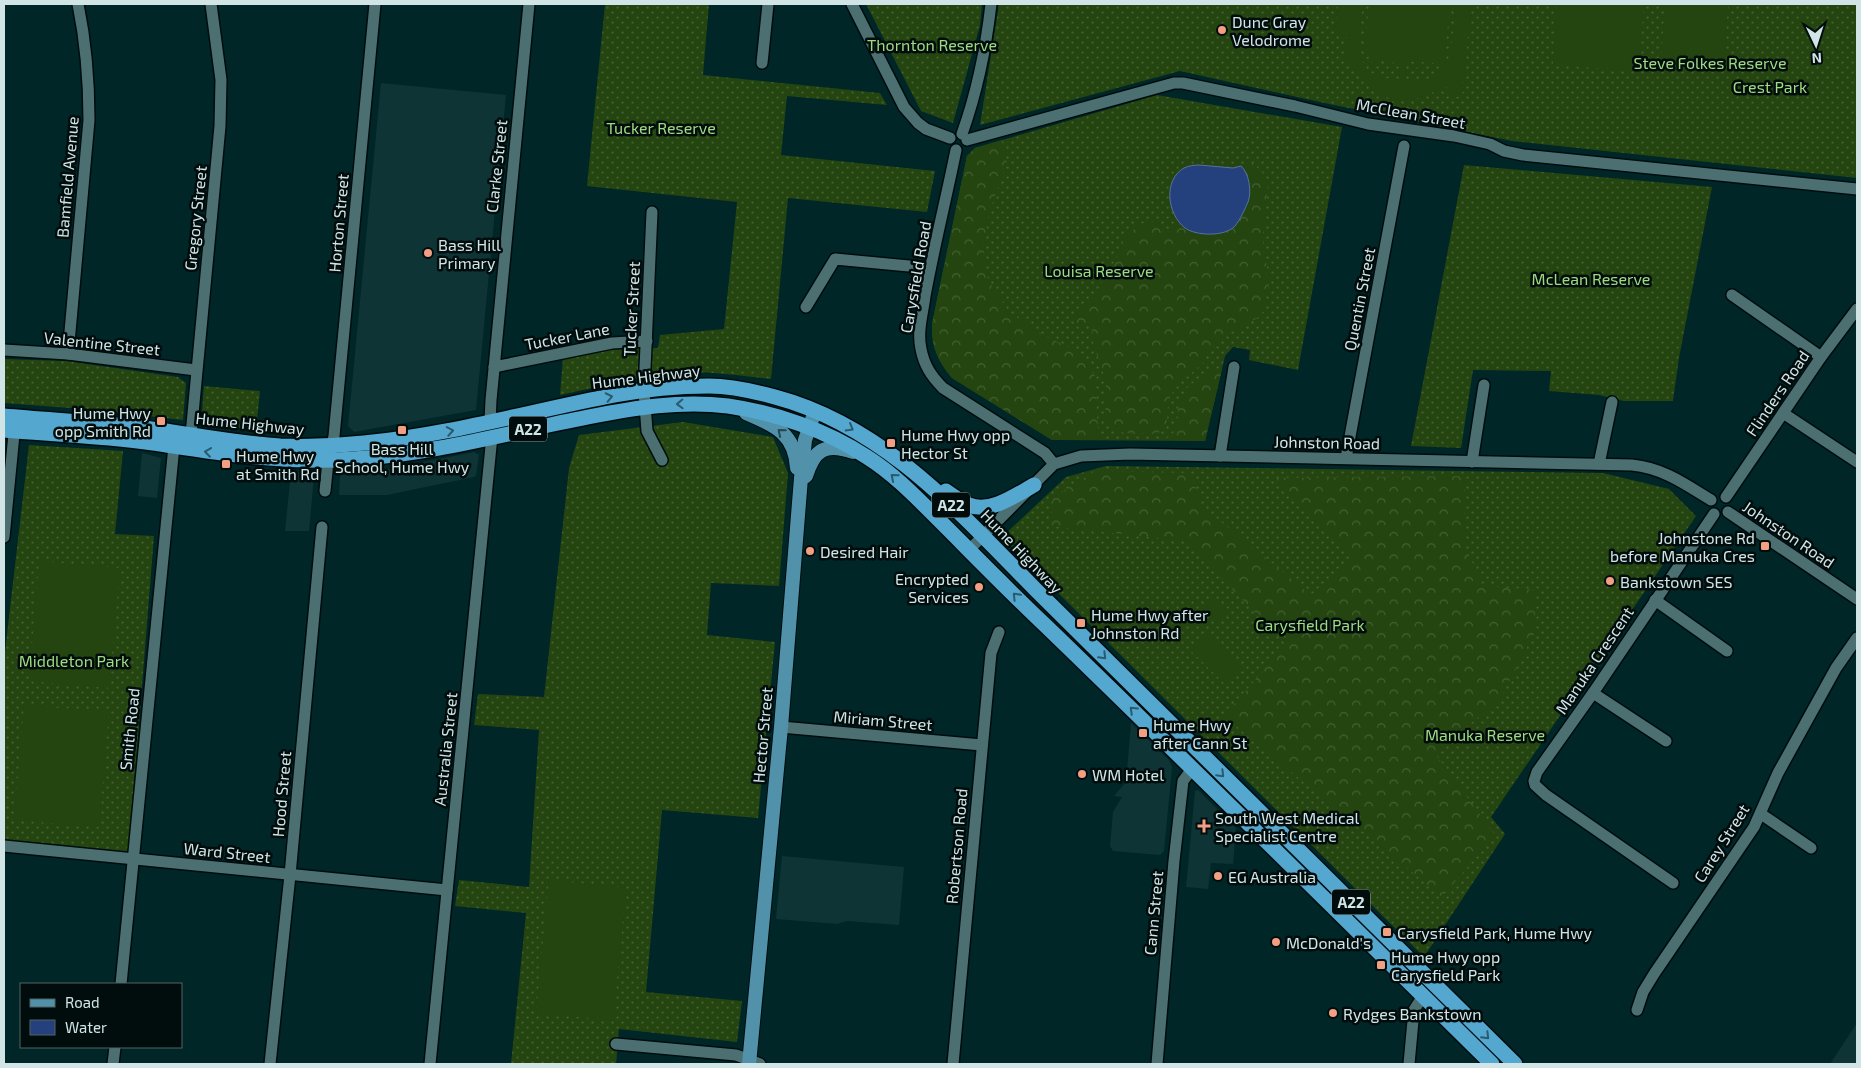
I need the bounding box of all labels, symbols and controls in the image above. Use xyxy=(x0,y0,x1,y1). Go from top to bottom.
place label: Dunc Gray Velodrome xyxy=(1232,12,1311,49)
north arrow xyxy=(1791,20,1841,70)
marker: Dunc Gray Velodrome xyxy=(1216,24,1228,36)
park label: Thornton Reserve xyxy=(867,35,997,54)
text: N xyxy=(1811,50,1823,67)
park label: Steve Folkes Reserve xyxy=(1634,53,1786,72)
park label: Crest Park xyxy=(1733,77,1807,96)
street label: McClean Street xyxy=(1355,94,1467,132)
street label: Bamfield Avenue xyxy=(52,116,82,238)
street label: Clarke Street xyxy=(482,118,510,214)
park label: Tucker Reserve xyxy=(606,118,716,137)
street label: Gregory Street xyxy=(180,165,210,271)
street label: Horton Street xyxy=(324,173,352,273)
street label: Carysfield Road xyxy=(896,219,934,335)
place label: Bass Hill Primary xyxy=(438,235,501,272)
street label: Quentin Street xyxy=(1340,246,1379,353)
marker: Bass Hill Primary xyxy=(422,247,434,259)
street label: Tucker Street xyxy=(619,261,643,357)
park label: Louisa Reserve xyxy=(1044,261,1154,280)
park label: McLean Reserve xyxy=(1532,269,1650,288)
street label: Tucker Lane xyxy=(523,318,611,354)
street label: Valentine Street xyxy=(43,327,161,359)
street label: Flinders Road xyxy=(1741,346,1813,440)
street label: Hume Highway xyxy=(591,360,702,392)
one-way arrow xyxy=(604,392,613,403)
one-way arrow xyxy=(676,399,684,409)
place label: Hume Hwy opp Smith Rd xyxy=(55,403,152,440)
street label: Hume Highway xyxy=(195,408,306,438)
marker: Hume Hwy opp Smith Rd xyxy=(155,415,167,427)
road number: A22 xyxy=(509,416,547,442)
one-way arrow xyxy=(845,422,854,432)
marker: Bass Hill School, Hume Hwy xyxy=(396,424,408,436)
place label: Hume Hwy opp Hector St xyxy=(901,425,1010,462)
one-way arrow xyxy=(445,426,454,436)
one-way arrow xyxy=(778,429,787,438)
street label: Johnston Road xyxy=(1274,432,1380,452)
marker: Hume Hwy opp Hector St xyxy=(885,437,897,449)
place label: Bass Hill School, Hume Hwy xyxy=(335,439,470,476)
place label: Hume Hwy at Smith Rd xyxy=(236,446,319,483)
one-way arrow xyxy=(204,447,212,458)
marker: Hume Hwy at Smith Rd xyxy=(220,458,232,470)
one-way arrow xyxy=(890,474,899,483)
road number: A22 xyxy=(932,492,970,518)
street label: Johnston Road xyxy=(1740,496,1838,572)
street label: Hume Highway xyxy=(977,505,1067,597)
place label: Johnstone Rd before Manuka Cres xyxy=(1610,528,1755,565)
marker: Johnstone Rd before Manuka Cres xyxy=(1759,540,1771,552)
place label: Desired Hair xyxy=(820,542,909,561)
marker: Desired Hair xyxy=(804,545,816,557)
place label: Encrypted Services xyxy=(895,569,969,606)
place label: Bankstown SES xyxy=(1620,572,1732,591)
marker: Bankstown SES xyxy=(1604,575,1616,587)
marker: Encrypted Services xyxy=(973,581,985,593)
one-way arrow xyxy=(1013,593,1022,602)
street label: Manuka Crescent xyxy=(1551,603,1637,717)
place label: Hume Hwy after Johnston Rd xyxy=(1091,605,1209,642)
park label: Carysfield Park xyxy=(1255,615,1365,634)
marker: Hume Hwy after Johnston Rd xyxy=(1075,617,1087,629)
park label: Middleton Park xyxy=(19,651,129,670)
one-way arrow xyxy=(1097,651,1106,660)
street label: Hector Street xyxy=(748,686,776,784)
street label: Smith Road xyxy=(115,687,143,771)
street label: Australia Street xyxy=(430,691,460,807)
street label: Miriam Street xyxy=(833,706,933,734)
one-way arrow xyxy=(1129,707,1138,716)
place label: Hume Hwy after Cann St xyxy=(1153,715,1247,752)
park label: Manuka Reserve xyxy=(1425,725,1545,744)
marker: Hume Hwy after Cann St xyxy=(1137,727,1149,739)
street label: Hood Street xyxy=(268,750,294,838)
place label: WM Hotel xyxy=(1092,765,1164,784)
marker: WM Hotel xyxy=(1076,768,1088,780)
one-way arrow xyxy=(1215,768,1224,777)
street label: Robertson Road xyxy=(941,787,971,905)
street label: Carey Street xyxy=(1689,800,1753,886)
place label: South West Medical Specialist Centre xyxy=(1215,808,1360,845)
marker: South West Medical Specialist Centre xyxy=(1197,819,1211,833)
street label: Ward Street xyxy=(183,838,271,866)
place label: EG Australia xyxy=(1228,867,1316,886)
street label: Cann Street xyxy=(1140,870,1166,956)
marker: EG Australia xyxy=(1212,870,1224,882)
road number: A22 xyxy=(1332,890,1370,914)
place label: Carysfield Park, Hume Hwy xyxy=(1397,923,1592,942)
marker: Carysfield Park, Hume Hwy xyxy=(1381,926,1393,938)
place label: McDonald's xyxy=(1286,933,1371,952)
marker: McDonald's xyxy=(1270,936,1282,948)
place label: Hume Hwy opp Carysfield Park xyxy=(1391,947,1500,984)
marker: Hume Hwy opp Carysfield Park xyxy=(1375,959,1387,971)
legend xyxy=(20,983,182,1048)
text: Road xyxy=(65,993,100,1011)
place label: Rydges Bankstown xyxy=(1343,1004,1481,1023)
marker: Rydges Bankstown xyxy=(1327,1007,1339,1019)
text: Water xyxy=(65,1018,107,1036)
one-way arrow xyxy=(1480,1030,1489,1039)

